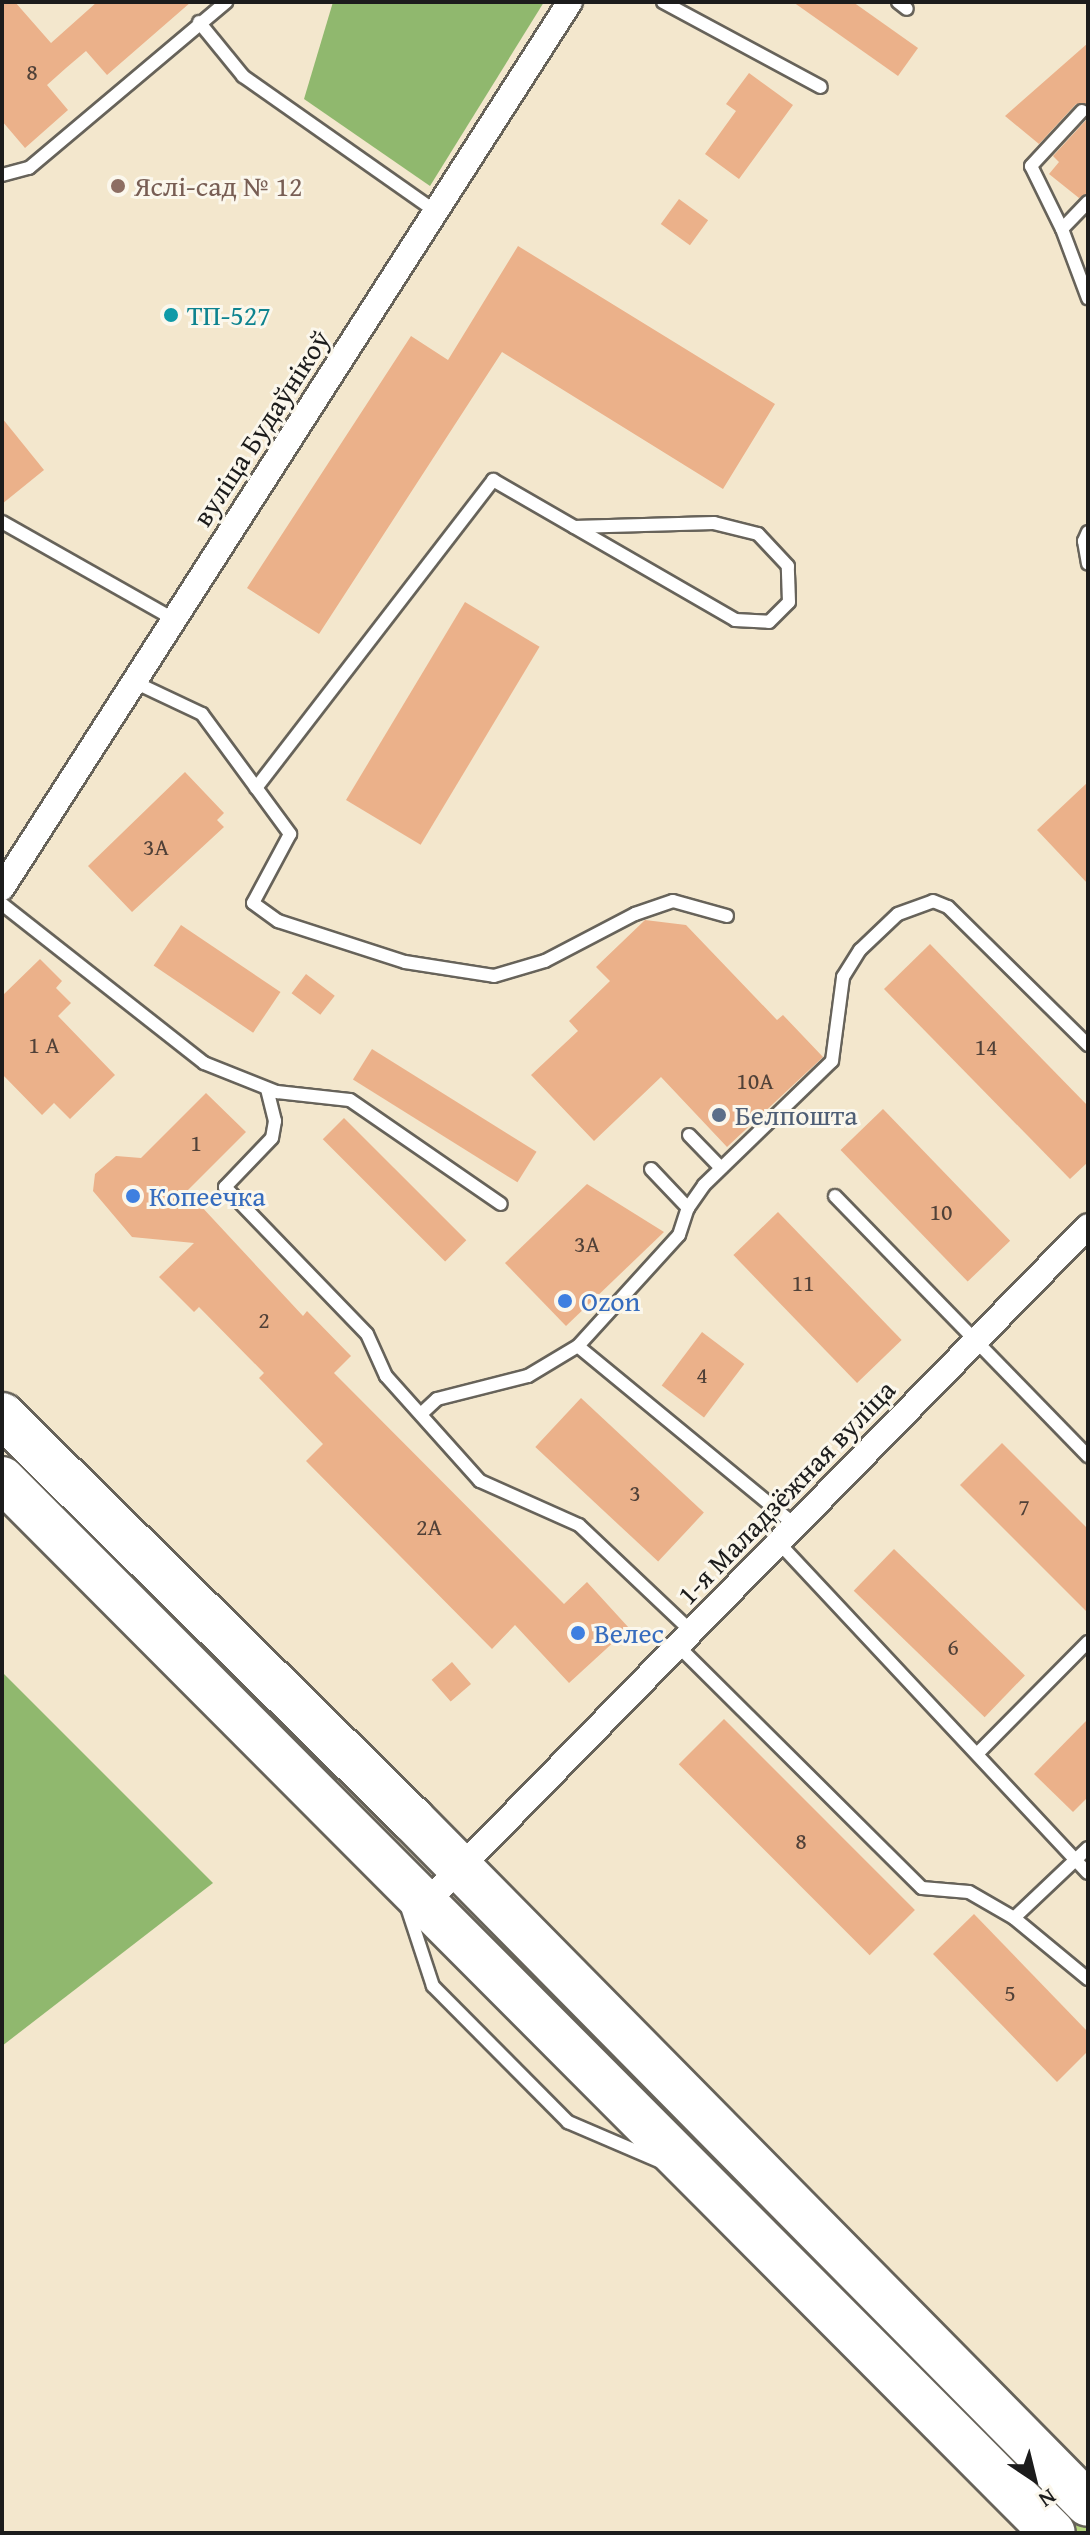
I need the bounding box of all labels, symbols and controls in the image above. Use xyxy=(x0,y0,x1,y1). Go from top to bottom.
house number: 8 xyxy=(26,58,38,86)
place label: Яслі-сад № 12 xyxy=(134,169,302,203)
marker: Яслі-сад № 12 xyxy=(109,177,127,195)
place label: ТП-527 xyxy=(187,298,271,332)
marker: ТП-527 xyxy=(162,306,180,324)
street label: вуліца Будаўнікоў xyxy=(185,324,337,532)
house number: 3А xyxy=(143,833,169,861)
house number: 1 А xyxy=(28,1031,60,1059)
house number: 14 xyxy=(974,1033,998,1061)
house number: 10А xyxy=(736,1067,774,1095)
place label: Белпошта xyxy=(735,1098,858,1132)
marker: Белпошта xyxy=(710,1106,728,1124)
house number: 1 xyxy=(190,1129,202,1157)
place label: Копеечка xyxy=(149,1179,266,1213)
marker: Копеечка xyxy=(124,1187,142,1205)
house number: 10 xyxy=(929,1198,953,1226)
house number: 3А xyxy=(574,1230,600,1258)
house number: 11 xyxy=(791,1269,815,1297)
place label: Ozon xyxy=(581,1284,640,1318)
marker: Ozon xyxy=(556,1292,574,1310)
house number: 2 xyxy=(258,1306,270,1334)
house number: 4 xyxy=(696,1361,708,1389)
street label: 1-я Маладзёжная вуліца xyxy=(670,1373,902,1611)
house number: 3 xyxy=(629,1479,641,1507)
house number: 7 xyxy=(1018,1493,1030,1521)
house number: 2А xyxy=(416,1513,442,1541)
place label: Велес xyxy=(594,1616,664,1650)
marker: Велес xyxy=(569,1624,587,1642)
house number: 6 xyxy=(947,1633,959,1661)
house number: 8 xyxy=(795,1827,807,1855)
house number: 5 xyxy=(1004,1979,1016,2007)
north arrow xyxy=(994,2439,1074,2519)
text: N xyxy=(1033,2481,1063,2516)

